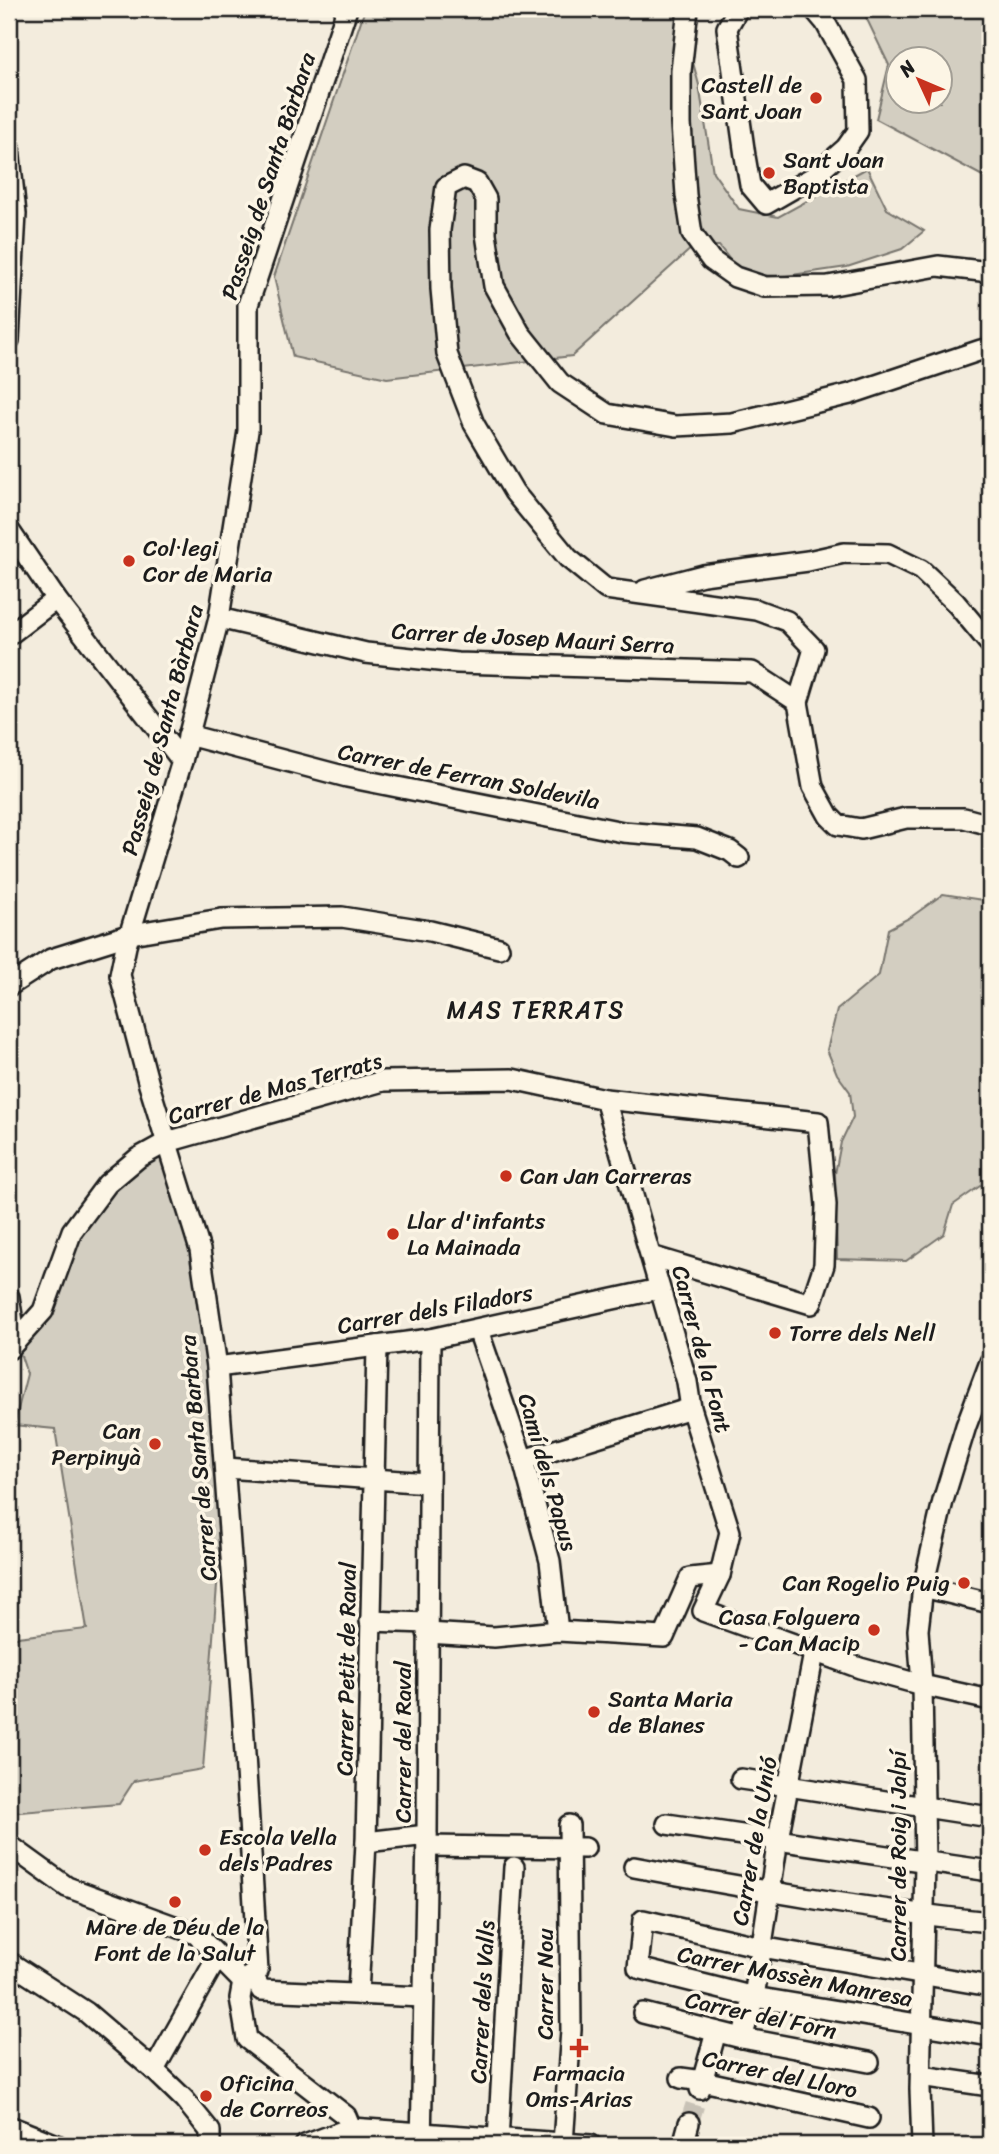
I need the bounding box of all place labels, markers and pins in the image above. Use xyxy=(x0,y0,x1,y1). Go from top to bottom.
place label: Castell de Sant Joan xyxy=(701,65,802,132)
marker: Castell de Sant Joan xyxy=(808,90,824,106)
place label: Sant Joan Baptista xyxy=(783,140,884,207)
marker: Sant Joan Baptista xyxy=(761,165,777,181)
place label: Col·legi Cor de Maria xyxy=(143,528,272,595)
marker: Col·legi Cor de Maria xyxy=(121,553,137,569)
place label: Can Jan Carreras xyxy=(520,1156,692,1197)
marker: Can Jan Carreras xyxy=(498,1168,514,1184)
place label: Llar d'infants La Mainada xyxy=(407,1201,546,1268)
marker: Llar d'infants La Mainada xyxy=(385,1226,401,1242)
place label: Torre dels Nell xyxy=(789,1313,936,1354)
marker: Torre dels Nell xyxy=(767,1325,783,1341)
place label: Can Perpinyà xyxy=(51,1411,141,1478)
marker: Can Perpinyà xyxy=(147,1436,163,1452)
place label: Can Rogelio Puig xyxy=(783,1563,950,1604)
marker: Can Rogelio Puig xyxy=(956,1575,972,1591)
place label: Casa Folguera - Can Macip xyxy=(719,1597,860,1664)
marker: Casa Folguera - Can Macip xyxy=(866,1622,882,1638)
place label: Santa Maria de Blanes xyxy=(608,1679,733,1746)
marker: Santa Maria de Blanes xyxy=(586,1704,602,1720)
place label: Escola Vella dels Padres xyxy=(219,1817,337,1884)
marker: Escola Vella dels Padres xyxy=(197,1842,213,1858)
marker: Mare de Déu de la Font de la Salut xyxy=(167,1894,183,1910)
place label: Mare de Déu de la Font de la Salut xyxy=(86,1907,265,1974)
marker: Farmacia Oms-Arias xyxy=(571,2040,587,2056)
place label: Farmacia Oms-Arias xyxy=(526,2053,633,2120)
place label: Oficina de Correos xyxy=(220,2063,329,2130)
marker: Oficina de Correos xyxy=(198,2088,214,2104)

